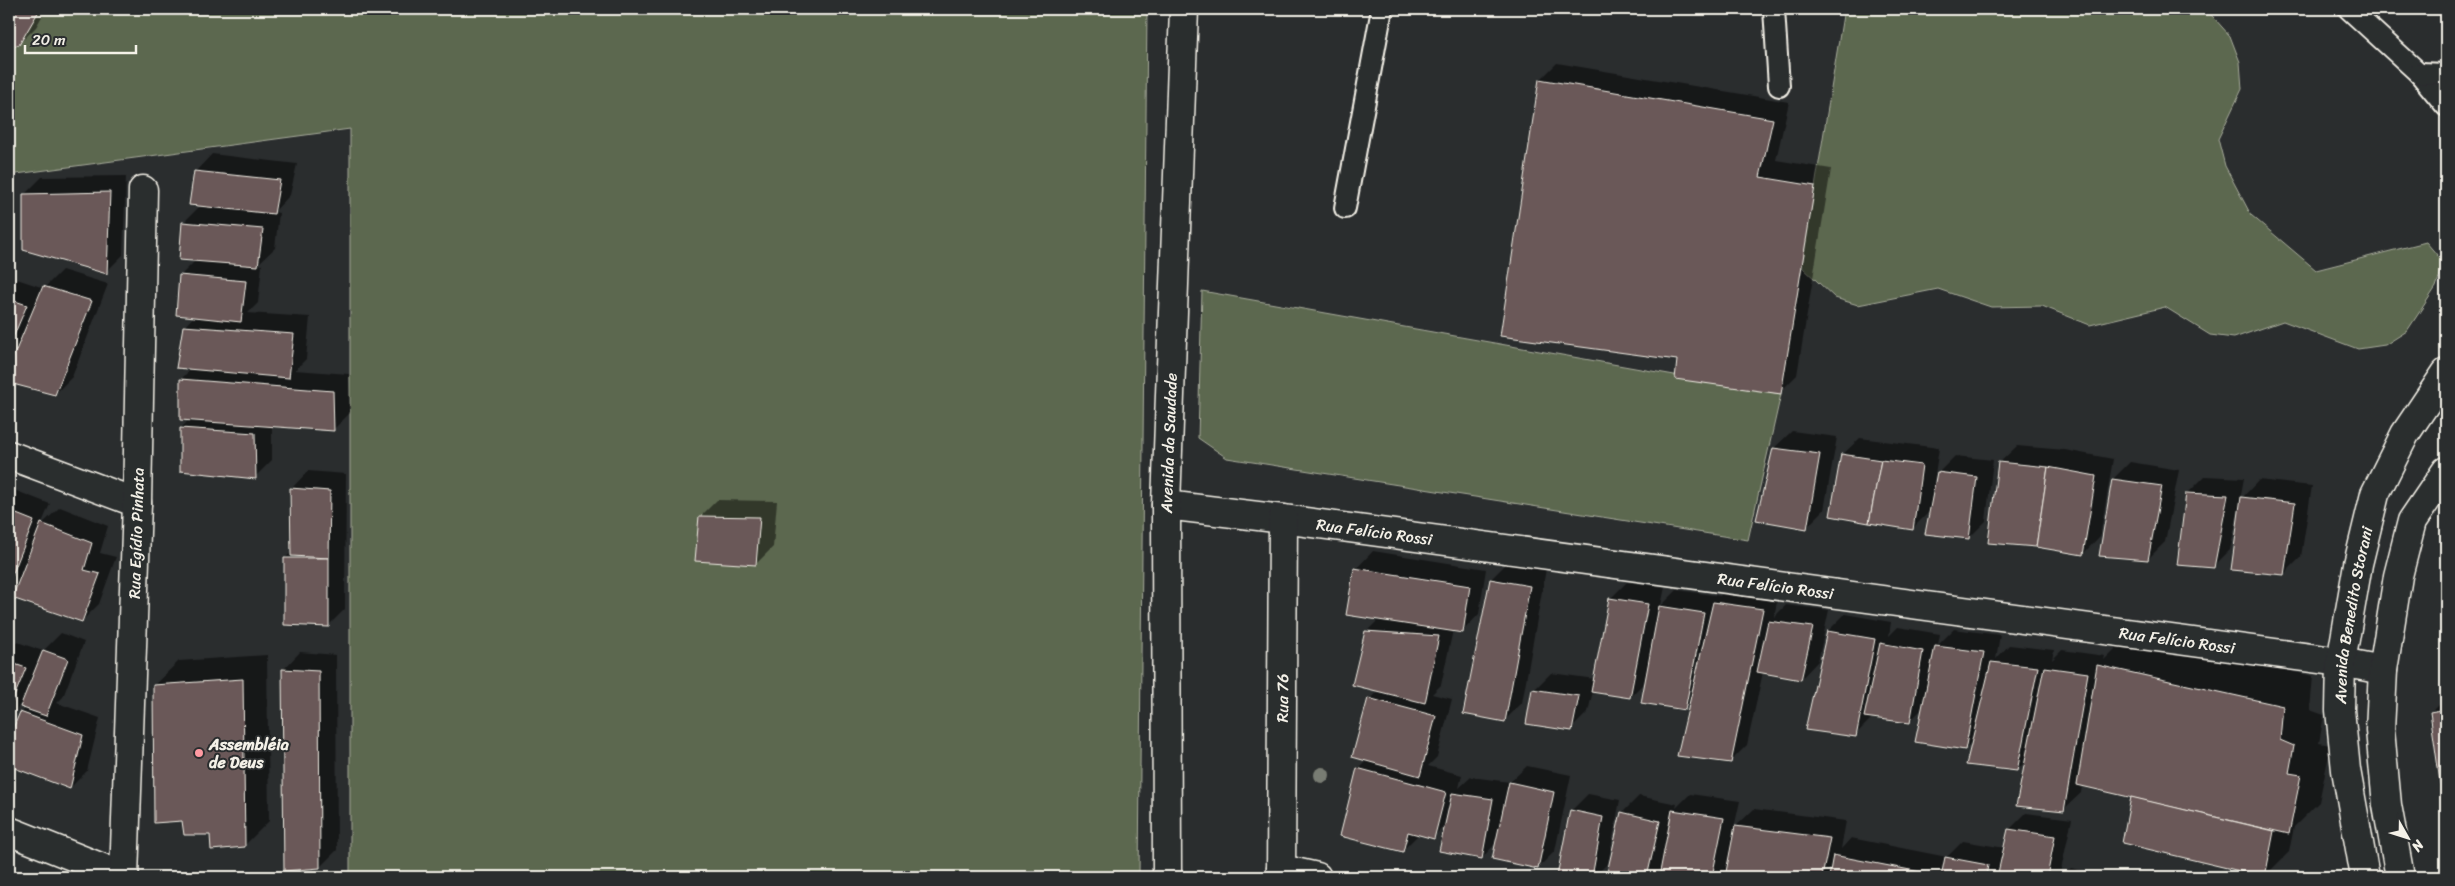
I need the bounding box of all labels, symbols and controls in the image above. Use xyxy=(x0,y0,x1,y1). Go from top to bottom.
scale bar xyxy=(25,22,136,54)
text: 20 m xyxy=(32,27,66,53)
street label: Avenida da Saudade xyxy=(1152,372,1186,514)
street label: Rua Egídio Pinhata xyxy=(120,467,153,599)
street label: Rua Felício Rossi xyxy=(1315,510,1435,554)
street label: Avenida Benedito Storani xyxy=(2326,523,2382,705)
street label: Rua Felício Rossi xyxy=(1716,564,1836,608)
street label: Rua Felício Rossi xyxy=(2117,618,2237,663)
street label: Rua 76 xyxy=(1268,674,1297,722)
place label: Assembléia de Deus xyxy=(208,730,290,777)
marker: Assembléia de Deus xyxy=(193,747,205,759)
north arrow xyxy=(2382,814,2432,864)
text: N xyxy=(2405,833,2431,858)

